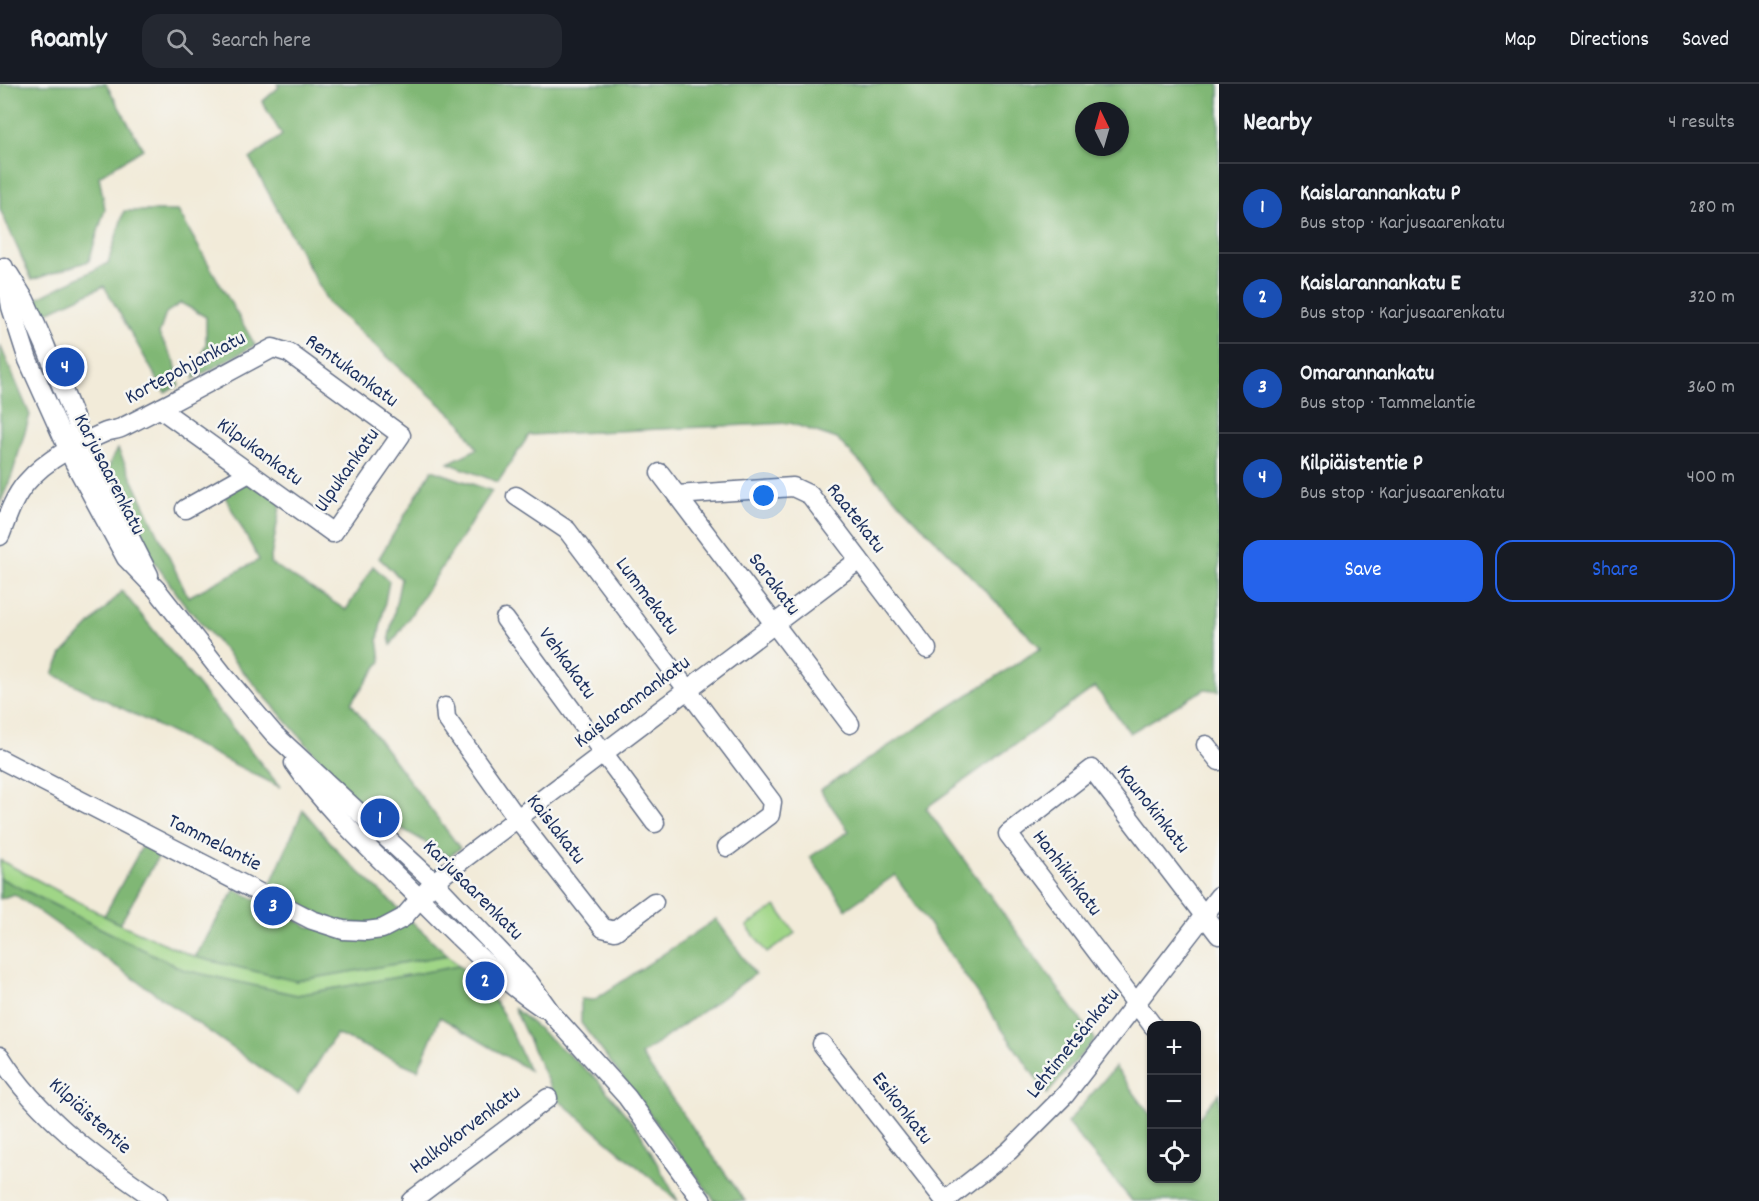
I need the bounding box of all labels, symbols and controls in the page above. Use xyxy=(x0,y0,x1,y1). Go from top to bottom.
search box xyxy=(142,14,562,68)
text: Roamly xyxy=(30,21,106,61)
icon: search xyxy=(163,25,196,58)
text: Search here xyxy=(211,26,311,57)
text: Map xyxy=(1505,26,1536,56)
text: Directions xyxy=(1569,26,1649,56)
text: Saved xyxy=(1682,26,1729,56)
north arrow xyxy=(1075,102,1129,156)
text: Nearby xyxy=(1243,105,1311,142)
text: 4 results xyxy=(1668,109,1735,137)
text: Kaislarannankatu P xyxy=(1300,179,1461,210)
text: 1 xyxy=(1260,194,1265,222)
text: 280 m xyxy=(1689,194,1735,222)
text: Bus stop · Karjusaarenkatu xyxy=(1300,210,1505,238)
text: Kaislarannankatu E xyxy=(1300,269,1461,300)
text: 2 xyxy=(1258,284,1267,312)
text: 320 m xyxy=(1688,284,1735,312)
text: Bus stop · Karjusaarenkatu xyxy=(1300,300,1505,328)
street label: Kortepohjankatu xyxy=(120,325,252,413)
street label: Rentukankatu xyxy=(298,328,404,416)
pin: 4 xyxy=(46,344,84,390)
text: Omarannankatu xyxy=(1300,359,1434,390)
text: 3 xyxy=(1258,374,1267,402)
text: 360 m xyxy=(1687,374,1735,402)
text: Bus stop · Tammelantie xyxy=(1300,390,1476,418)
street label: Karjusaarenkatu xyxy=(65,409,151,541)
street label: Kilpukankatu xyxy=(209,411,309,495)
street label: Ulpukankatu xyxy=(308,423,388,519)
text: Kilpiäistentie P xyxy=(1300,449,1423,480)
text: 4 xyxy=(1258,464,1267,492)
text: 400 m xyxy=(1687,464,1735,492)
street label: Raatekatu xyxy=(818,477,892,561)
text: Bus stop · Karjusaarenkatu xyxy=(1300,480,1505,508)
your location xyxy=(749,481,778,510)
button: Save xyxy=(1243,540,1483,602)
button: Share xyxy=(1495,540,1735,602)
street label: Sarakatu xyxy=(739,547,807,623)
street label: Lummekatu xyxy=(607,552,685,642)
street label: Vehkakatu xyxy=(530,622,602,706)
street label: Kaislarannankatu xyxy=(568,649,698,757)
street label: Kaunokinkatu xyxy=(1108,759,1196,861)
street label: Kaislakatu xyxy=(518,788,592,872)
pin: 1 xyxy=(360,796,400,840)
street label: Tammelantie xyxy=(162,808,266,880)
street label: Hanhikinkatu xyxy=(1024,825,1108,923)
street label: Karjusaarenkatu xyxy=(415,834,529,948)
pin: 3 xyxy=(254,884,292,928)
pin: 2 xyxy=(466,958,504,1004)
street label: Lehtimetsänkatu xyxy=(1020,982,1128,1106)
map controls xyxy=(1147,1021,1201,1183)
button: + xyxy=(1147,1021,1201,1075)
street label: Esikonkatu xyxy=(863,1066,939,1152)
street label: Kilpiäistentie xyxy=(41,1071,137,1163)
button: − xyxy=(1147,1075,1201,1129)
street label: Halkokorvenkatu xyxy=(404,1079,528,1183)
button: locate xyxy=(1147,1129,1201,1183)

